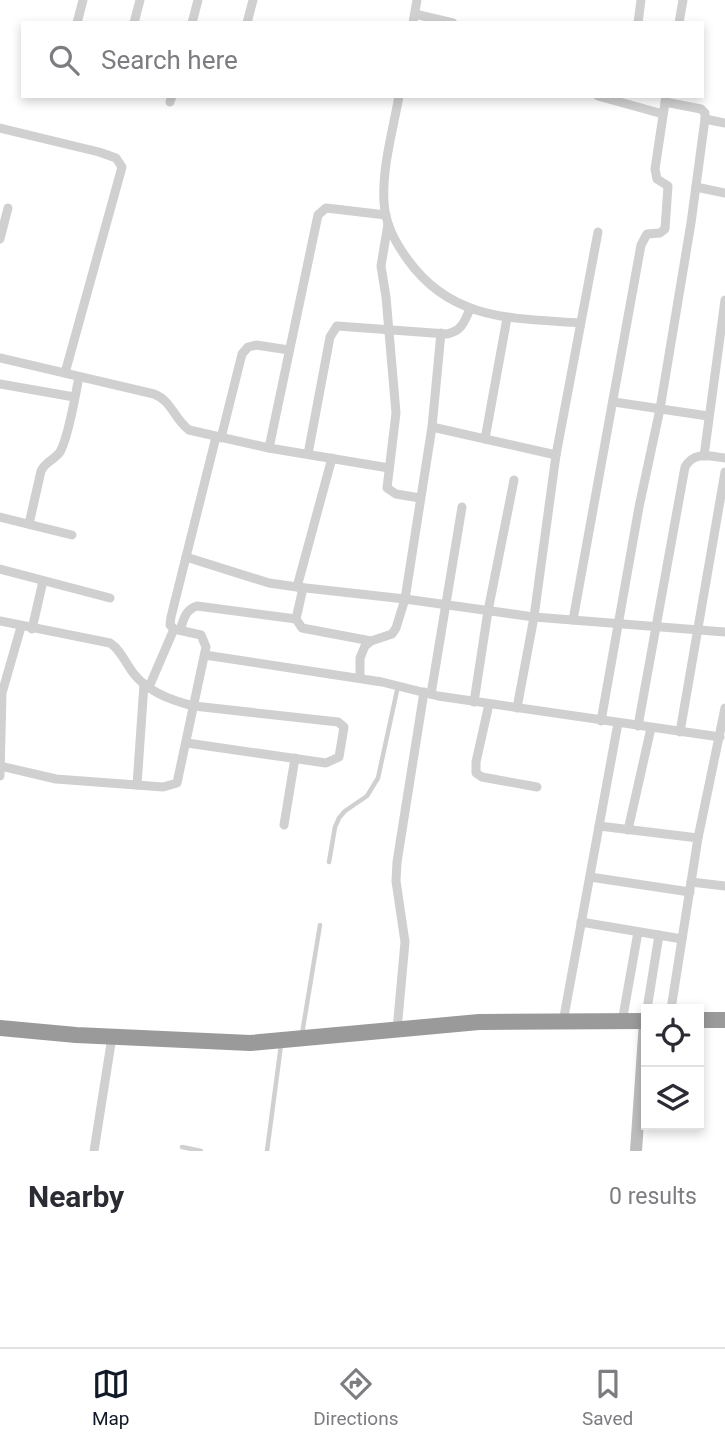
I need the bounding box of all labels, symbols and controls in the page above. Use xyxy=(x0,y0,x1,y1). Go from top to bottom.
search box xyxy=(21,21,704,98)
icon: search xyxy=(45,41,83,79)
text: Search here xyxy=(101,45,238,75)
map controls xyxy=(641,1004,704,1130)
button: locate xyxy=(641,1004,704,1067)
button: layers xyxy=(641,1067,704,1130)
text: Nearby xyxy=(28,1179,124,1214)
text: 0 results xyxy=(609,1183,697,1210)
tab: Map xyxy=(92,1365,130,1430)
tab: Directions xyxy=(313,1365,398,1430)
tab: Saved xyxy=(582,1365,633,1430)

